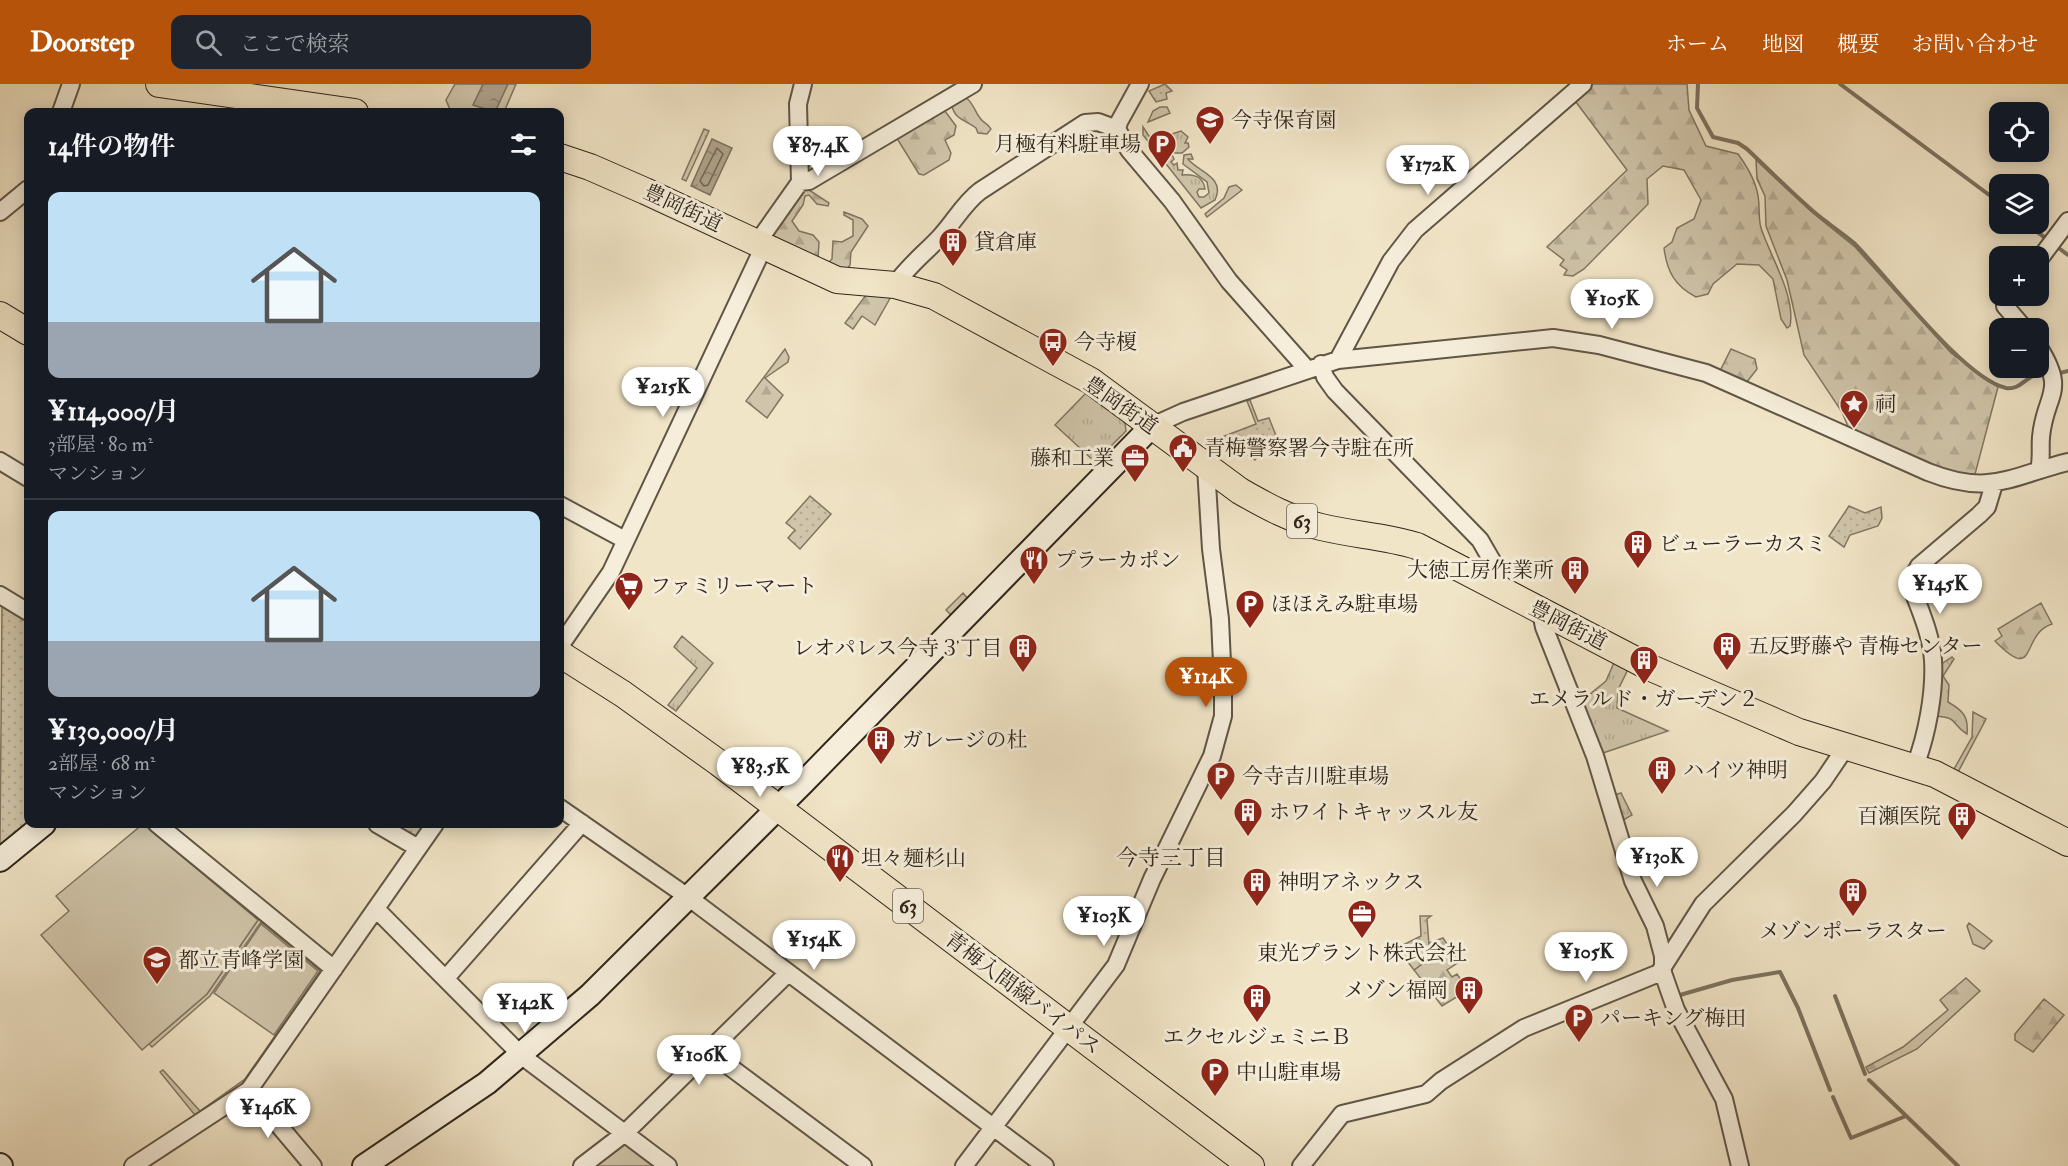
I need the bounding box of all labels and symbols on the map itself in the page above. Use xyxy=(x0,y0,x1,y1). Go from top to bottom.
school or university icon: 今寺保育園 xyxy=(1194,104,1226,146)
place label: 今寺保育園 xyxy=(1231,107,1336,134)
pin: ¥87.4K xyxy=(769,126,867,177)
parking icon: 月極有料駐車場 xyxy=(1146,128,1178,170)
place label: 月極有料駐車場 xyxy=(994,131,1141,158)
pin: ¥172K xyxy=(1386,145,1470,196)
street label: 豊岡街道 xyxy=(639,178,727,238)
building icon: 貸倉庫 xyxy=(937,226,969,268)
place label: 貸倉庫 xyxy=(974,229,1037,256)
pin: ¥105K xyxy=(1570,279,1654,330)
bus stop icon: 今寺榎 xyxy=(1037,326,1069,368)
place label: 今寺榎 xyxy=(1074,329,1137,356)
pin: ¥215K xyxy=(621,367,705,418)
street label: 豊岡街道 xyxy=(1079,370,1163,441)
place icon: 祠 xyxy=(1838,388,1870,430)
place label: 祠 xyxy=(1875,391,1896,418)
public building icon: 青梅警察署今寺駐在所 xyxy=(1167,432,1199,474)
place label: 青梅警察署今寺駐在所 xyxy=(1204,435,1414,462)
office icon: 藤和工業 xyxy=(1119,442,1151,484)
place label: 藤和工業 xyxy=(1030,445,1114,472)
road number: 63 xyxy=(1287,504,1317,538)
building icon: ビューラーカスミ xyxy=(1622,528,1654,570)
place label: ビューラーカスミ xyxy=(1659,531,1827,558)
restaurant icon: プラーカポン xyxy=(1018,544,1050,586)
place label: プラーカポン xyxy=(1055,547,1181,574)
building icon: 大徳工房作業所 xyxy=(1559,554,1591,596)
place label: 大徳工房作業所 xyxy=(1407,557,1554,584)
pin: ¥145K xyxy=(1898,564,1982,615)
supermarket icon: ファミリーマート xyxy=(613,570,645,612)
place label: ファミリーマート xyxy=(650,573,818,600)
parking icon: ほほえみ駐車場 xyxy=(1234,588,1266,630)
place label: ほほえみ駐車場 xyxy=(1271,591,1418,618)
street label: 豊岡街道 xyxy=(1524,594,1611,657)
building icon: 五反野藤や 青梅センター xyxy=(1711,630,1743,672)
building icon: レオパレス今寺３丁目 xyxy=(1007,632,1039,674)
place label: 五反野藤や 青梅センター xyxy=(1748,633,1983,660)
place label: レオパレス今寺３丁目 xyxy=(793,635,1002,662)
building icon: エメラルド・ガーデン２ xyxy=(1628,644,1660,686)
pin: ¥114K xyxy=(1164,657,1248,708)
place label: エメラルド・ガーデン２ xyxy=(1529,686,1759,713)
building icon: ガレージの杜 xyxy=(865,724,897,766)
place label: ガレージの杜 xyxy=(902,727,1028,754)
pin: ¥83.5K xyxy=(711,747,809,798)
building icon: ハイツ神明 xyxy=(1646,754,1678,796)
place label: ハイツ神明 xyxy=(1683,757,1788,784)
parking icon: 今寺吉川駐車場 xyxy=(1205,760,1237,802)
place label: 今寺吉川駐車場 xyxy=(1242,763,1389,790)
building icon: ホワイトキャッスル友 xyxy=(1232,796,1264,838)
place label: ホワイトキャッスル友 xyxy=(1269,799,1478,826)
building icon: 百瀬医院 xyxy=(1946,800,1978,842)
place label: 百瀬医院 xyxy=(1857,803,1941,830)
pin: ¥130K xyxy=(1615,837,1699,888)
restaurant icon: 坦々麺杉山 xyxy=(824,842,856,884)
district label: 今寺三丁目 xyxy=(1116,844,1226,872)
place label: 坦々麺杉山 xyxy=(861,845,966,872)
building icon: 神明アネックス xyxy=(1241,866,1273,908)
place label: 神明アネックス xyxy=(1278,869,1424,896)
building icon: メゾンポーラスター xyxy=(1837,876,1869,918)
road number: 63 xyxy=(893,889,923,923)
pin: ¥103K xyxy=(1062,896,1146,947)
office icon: 東光プラント株式会社 xyxy=(1346,898,1378,940)
place label: メゾンポーラスター xyxy=(1759,918,1947,945)
pin: ¥154K xyxy=(772,920,856,971)
street label: 青梅入間線バイパス xyxy=(939,926,1106,1061)
pin: ¥105K xyxy=(1544,932,1628,983)
place label: 東光プラント株式会社 xyxy=(1257,940,1467,967)
school or university icon: 都立青峰学園 xyxy=(141,944,173,986)
place label: 都立青峰学園 xyxy=(178,947,304,974)
building icon: メゾン福岡 xyxy=(1453,974,1485,1016)
place label: メゾン福岡 xyxy=(1344,977,1448,1004)
building icon: エクセルジェミニＢ xyxy=(1241,982,1273,1024)
pin: ¥142K xyxy=(483,983,567,1034)
parking icon: パーキング梅田 xyxy=(1563,1002,1595,1044)
place label: パーキング梅田 xyxy=(1600,1005,1746,1032)
place label: エクセルジェミニＢ xyxy=(1163,1024,1351,1051)
pin: ¥106K xyxy=(657,1035,741,1086)
parking icon: 中山駐車場 xyxy=(1199,1056,1231,1098)
place label: 中山駐車場 xyxy=(1236,1059,1341,1086)
pin: ¥146K xyxy=(226,1088,310,1139)

